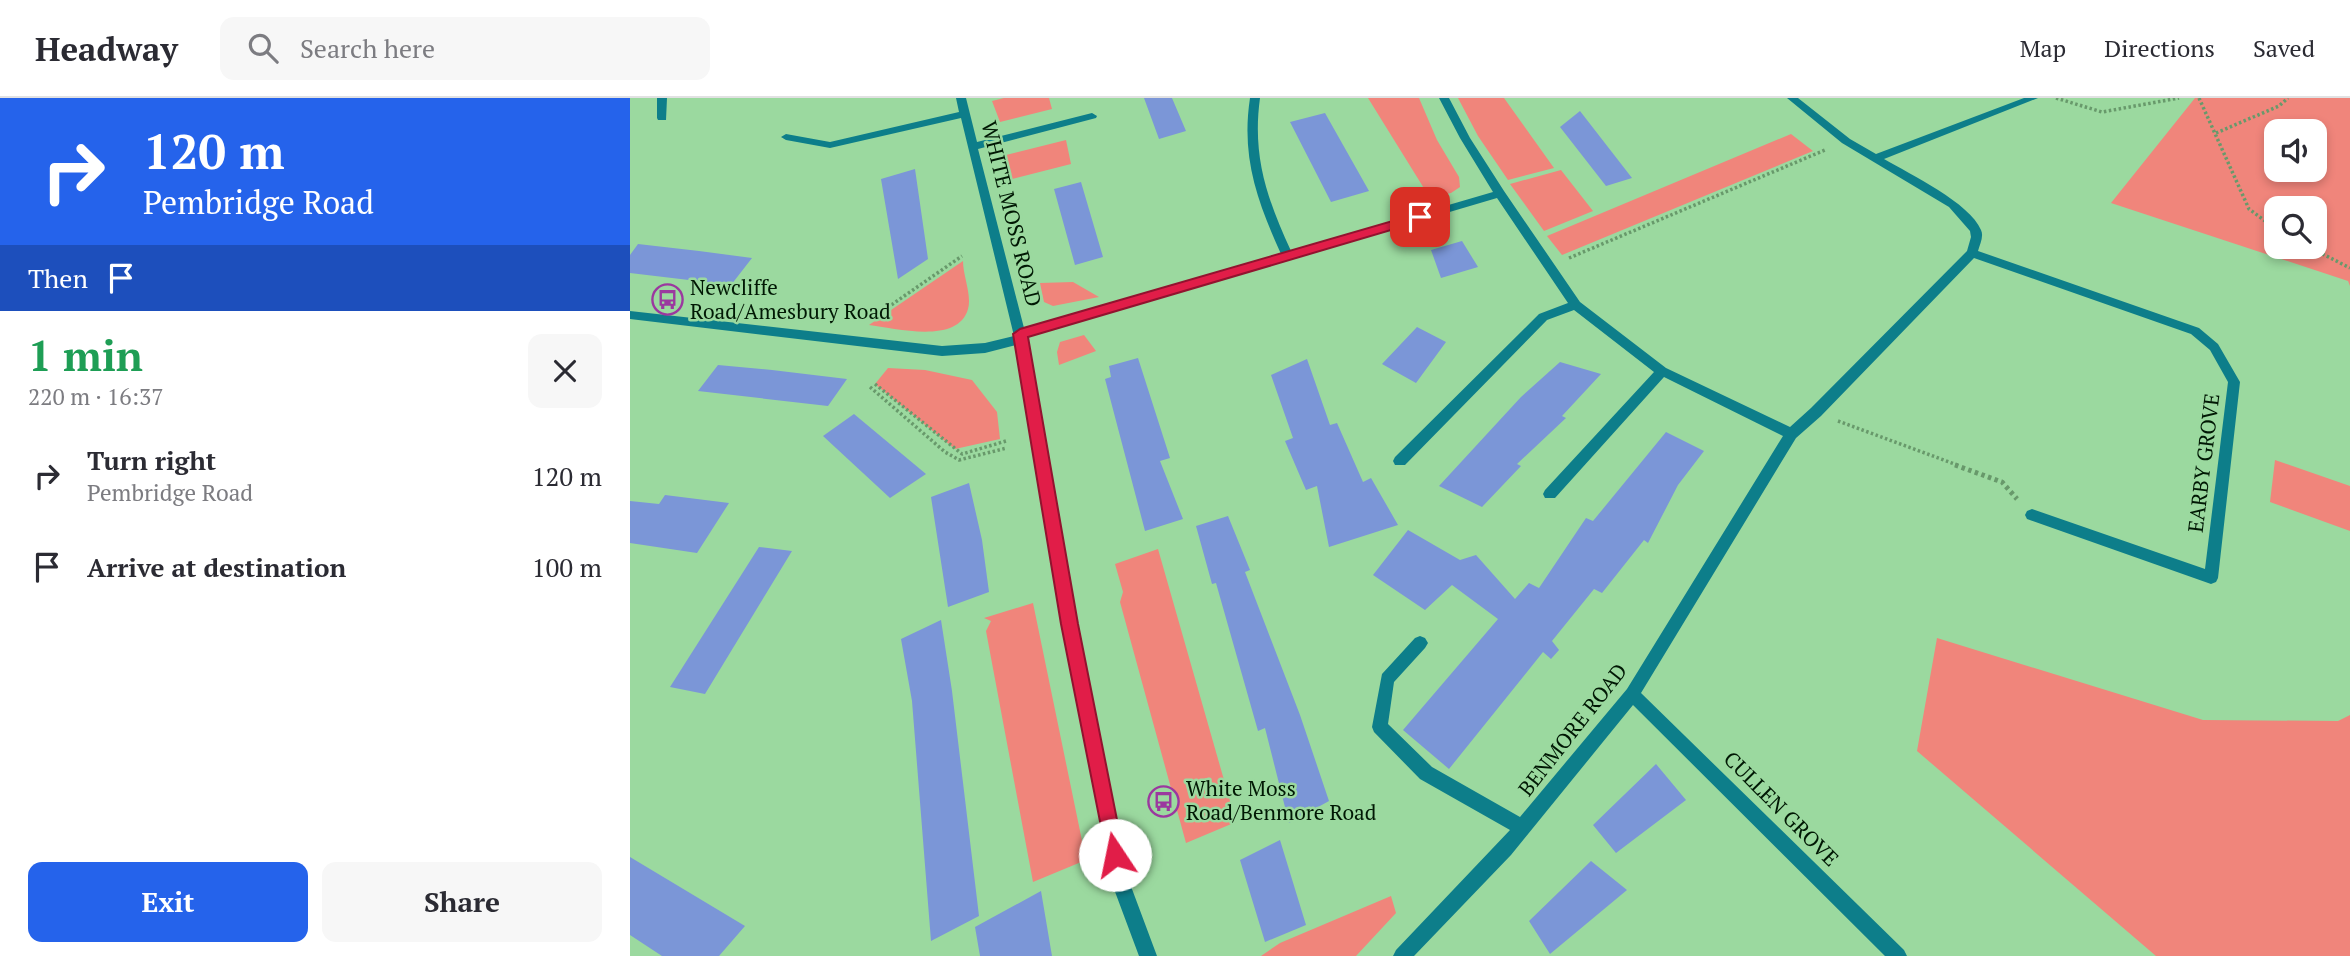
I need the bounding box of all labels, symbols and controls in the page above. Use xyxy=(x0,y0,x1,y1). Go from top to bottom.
search box xyxy=(220,17,710,80)
text: Headway xyxy=(35,27,178,70)
icon: search xyxy=(244,29,282,67)
text: Search here xyxy=(300,31,435,65)
text: Map xyxy=(2020,32,2066,64)
text: Directions xyxy=(2104,32,2215,64)
text: Saved xyxy=(2253,32,2315,64)
text: 120 m xyxy=(143,118,285,183)
street label: WHITE MOSS ROAD xyxy=(975,118,1049,309)
map controls xyxy=(2264,119,2327,259)
button: sound xyxy=(2264,119,2327,182)
icon: right xyxy=(28,126,119,217)
text: Pembridge Road xyxy=(143,181,374,223)
pin xyxy=(1390,187,1450,247)
button: search xyxy=(2264,196,2327,259)
icon: arrive xyxy=(1401,198,1439,236)
icon: arrive xyxy=(102,259,140,297)
text: Then xyxy=(28,261,88,295)
place label: Newcliffe Road/Amesbury Road xyxy=(690,273,891,325)
bus stop icon: Newcliffe Road/Amesbury Road xyxy=(650,283,684,317)
text: 1 min xyxy=(28,327,143,383)
button: close xyxy=(528,334,602,408)
text: 220 m · 16:37 xyxy=(28,381,163,412)
street label: EARBY GROVE xyxy=(2181,392,2225,534)
text: Turn right xyxy=(87,443,216,477)
icon: right xyxy=(28,457,66,495)
text: 120 m xyxy=(532,459,602,493)
text: Pembridge Road xyxy=(87,477,253,508)
icon: arrive xyxy=(28,548,66,586)
text: Arrive at destination xyxy=(87,550,346,584)
text: 100 m xyxy=(532,550,602,584)
street label: BENMORE ROAD xyxy=(1512,657,1633,802)
street label: CULLEN GROVE xyxy=(1718,745,1845,872)
place label: White Moss Road/Benmore Road xyxy=(1186,774,1377,826)
bus stop icon: White Moss Road/Benmore Road xyxy=(1146,784,1180,818)
position arrow xyxy=(1078,818,1152,892)
button: Exit xyxy=(28,862,308,942)
button: Share xyxy=(322,862,602,942)

